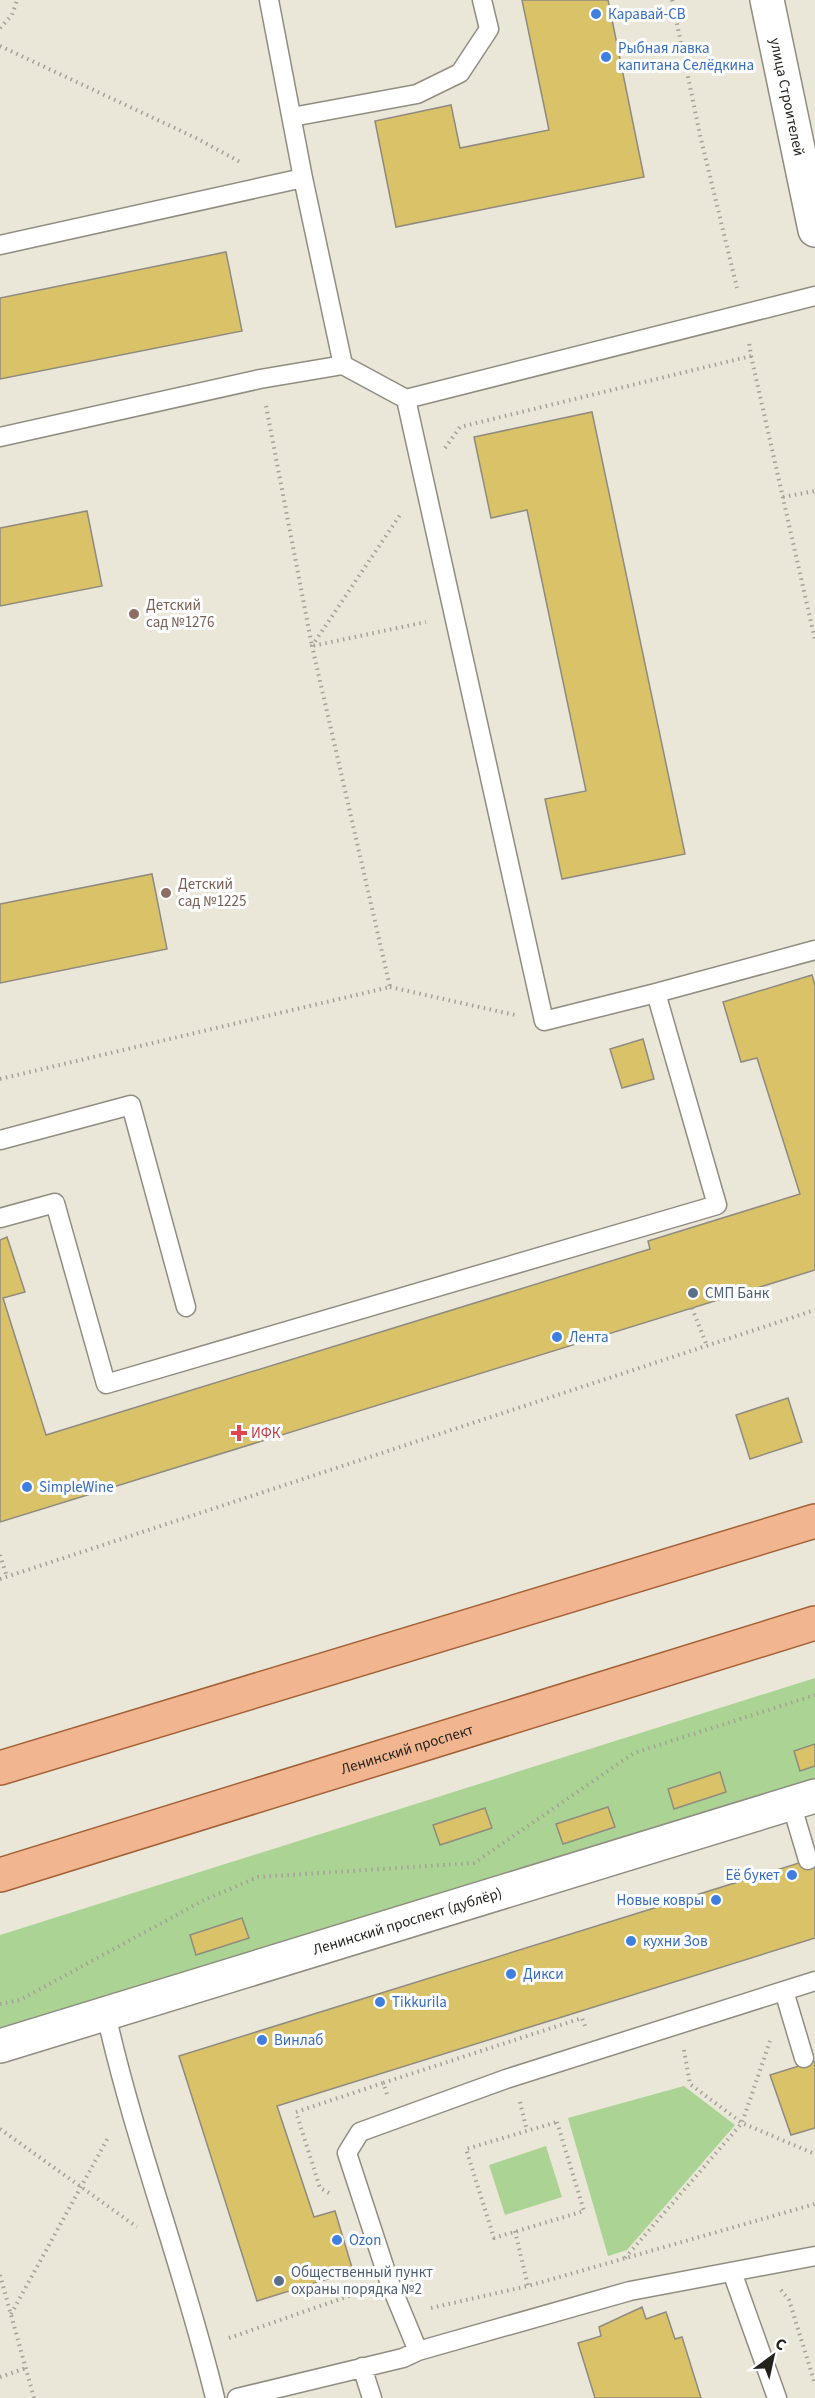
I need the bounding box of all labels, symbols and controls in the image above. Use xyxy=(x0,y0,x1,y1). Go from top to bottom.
place label: Каравай-СВ xyxy=(608,4,686,25)
marker: Каравай-СВ xyxy=(589,7,603,21)
street label: улица Строителей xyxy=(765,36,810,158)
place label: Рыбная лавка капитана Селёдкина xyxy=(618,38,754,76)
marker: Рыбная лавка капитана Селёдкина xyxy=(599,50,613,64)
place label: Детский сад №1276 xyxy=(146,595,214,633)
marker: Детский сад №1276 xyxy=(127,607,141,621)
place label: Детский сад №1225 xyxy=(178,874,246,912)
marker: Детский сад №1225 xyxy=(159,886,173,900)
place label: СМП Банк xyxy=(705,1283,770,1304)
marker: СМП Банк xyxy=(686,1286,700,1300)
place label: Лента xyxy=(569,1327,608,1348)
marker: Лента xyxy=(550,1330,564,1344)
place label: ИФК xyxy=(251,1423,281,1444)
marker: ИФК xyxy=(232,1426,246,1440)
place label: SimpleWine xyxy=(39,1477,114,1498)
marker: SimpleWine xyxy=(20,1480,34,1494)
street label: Ленинский проспект xyxy=(338,1719,476,1780)
place label: Её букет xyxy=(725,1865,780,1886)
marker: Её букет xyxy=(785,1868,799,1882)
street label: Ленинский проспект (дублёр) xyxy=(310,1882,505,1960)
place label: Новые ковры xyxy=(617,1890,704,1911)
marker: Новые ковры xyxy=(709,1893,723,1907)
place label: кухни Зов xyxy=(643,1931,708,1952)
marker: кухни Зов xyxy=(624,1934,638,1948)
place label: Дикси xyxy=(523,1964,564,1985)
marker: Дикси xyxy=(504,1967,518,1981)
place label: Tikkurila xyxy=(392,1992,447,2013)
marker: Tikkurila xyxy=(373,1995,387,2009)
place label: Винлаб xyxy=(274,2030,323,2051)
marker: Винлаб xyxy=(255,2033,269,2047)
place label: Ozon xyxy=(349,2230,381,2251)
marker: Ozon xyxy=(330,2233,344,2247)
place label: Общественный пункт охраны порядка №2 xyxy=(291,2262,433,2300)
marker: Общественный пункт охраны порядка №2 xyxy=(272,2274,286,2288)
north arrow xyxy=(743,2326,803,2386)
text: С xyxy=(771,2332,791,2356)

